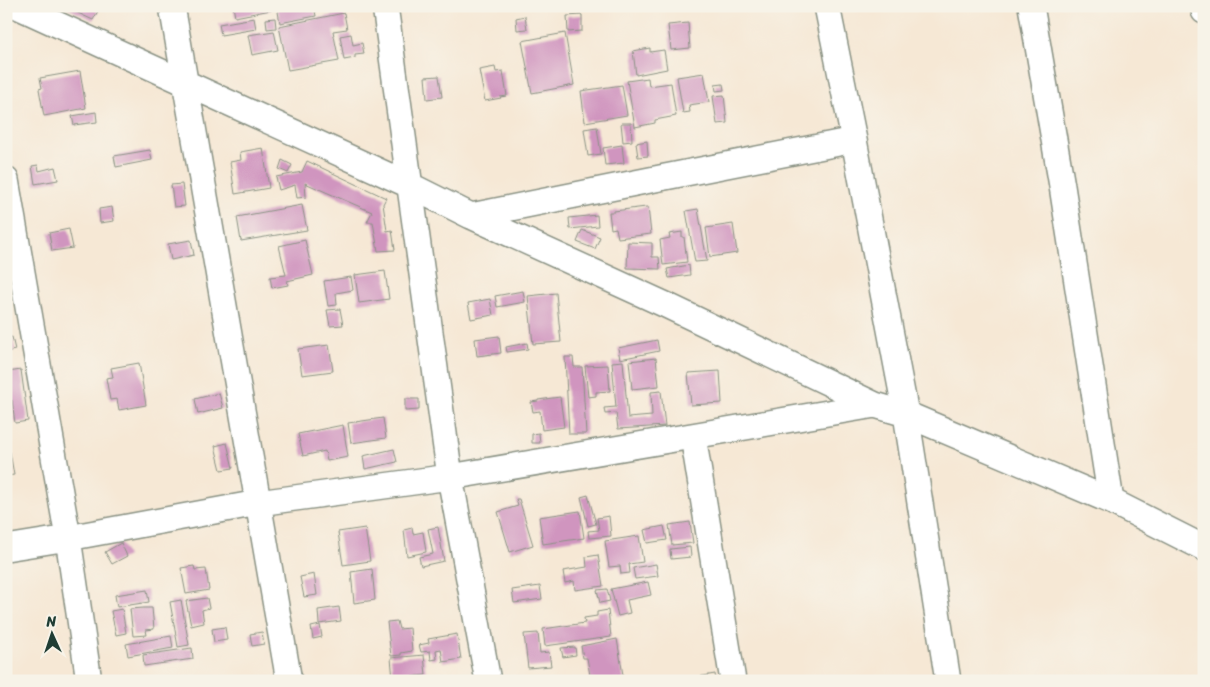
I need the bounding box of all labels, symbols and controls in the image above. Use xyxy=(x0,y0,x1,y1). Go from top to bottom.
text: N xyxy=(45,609,57,634)
north arrow xyxy=(28,610,78,660)

